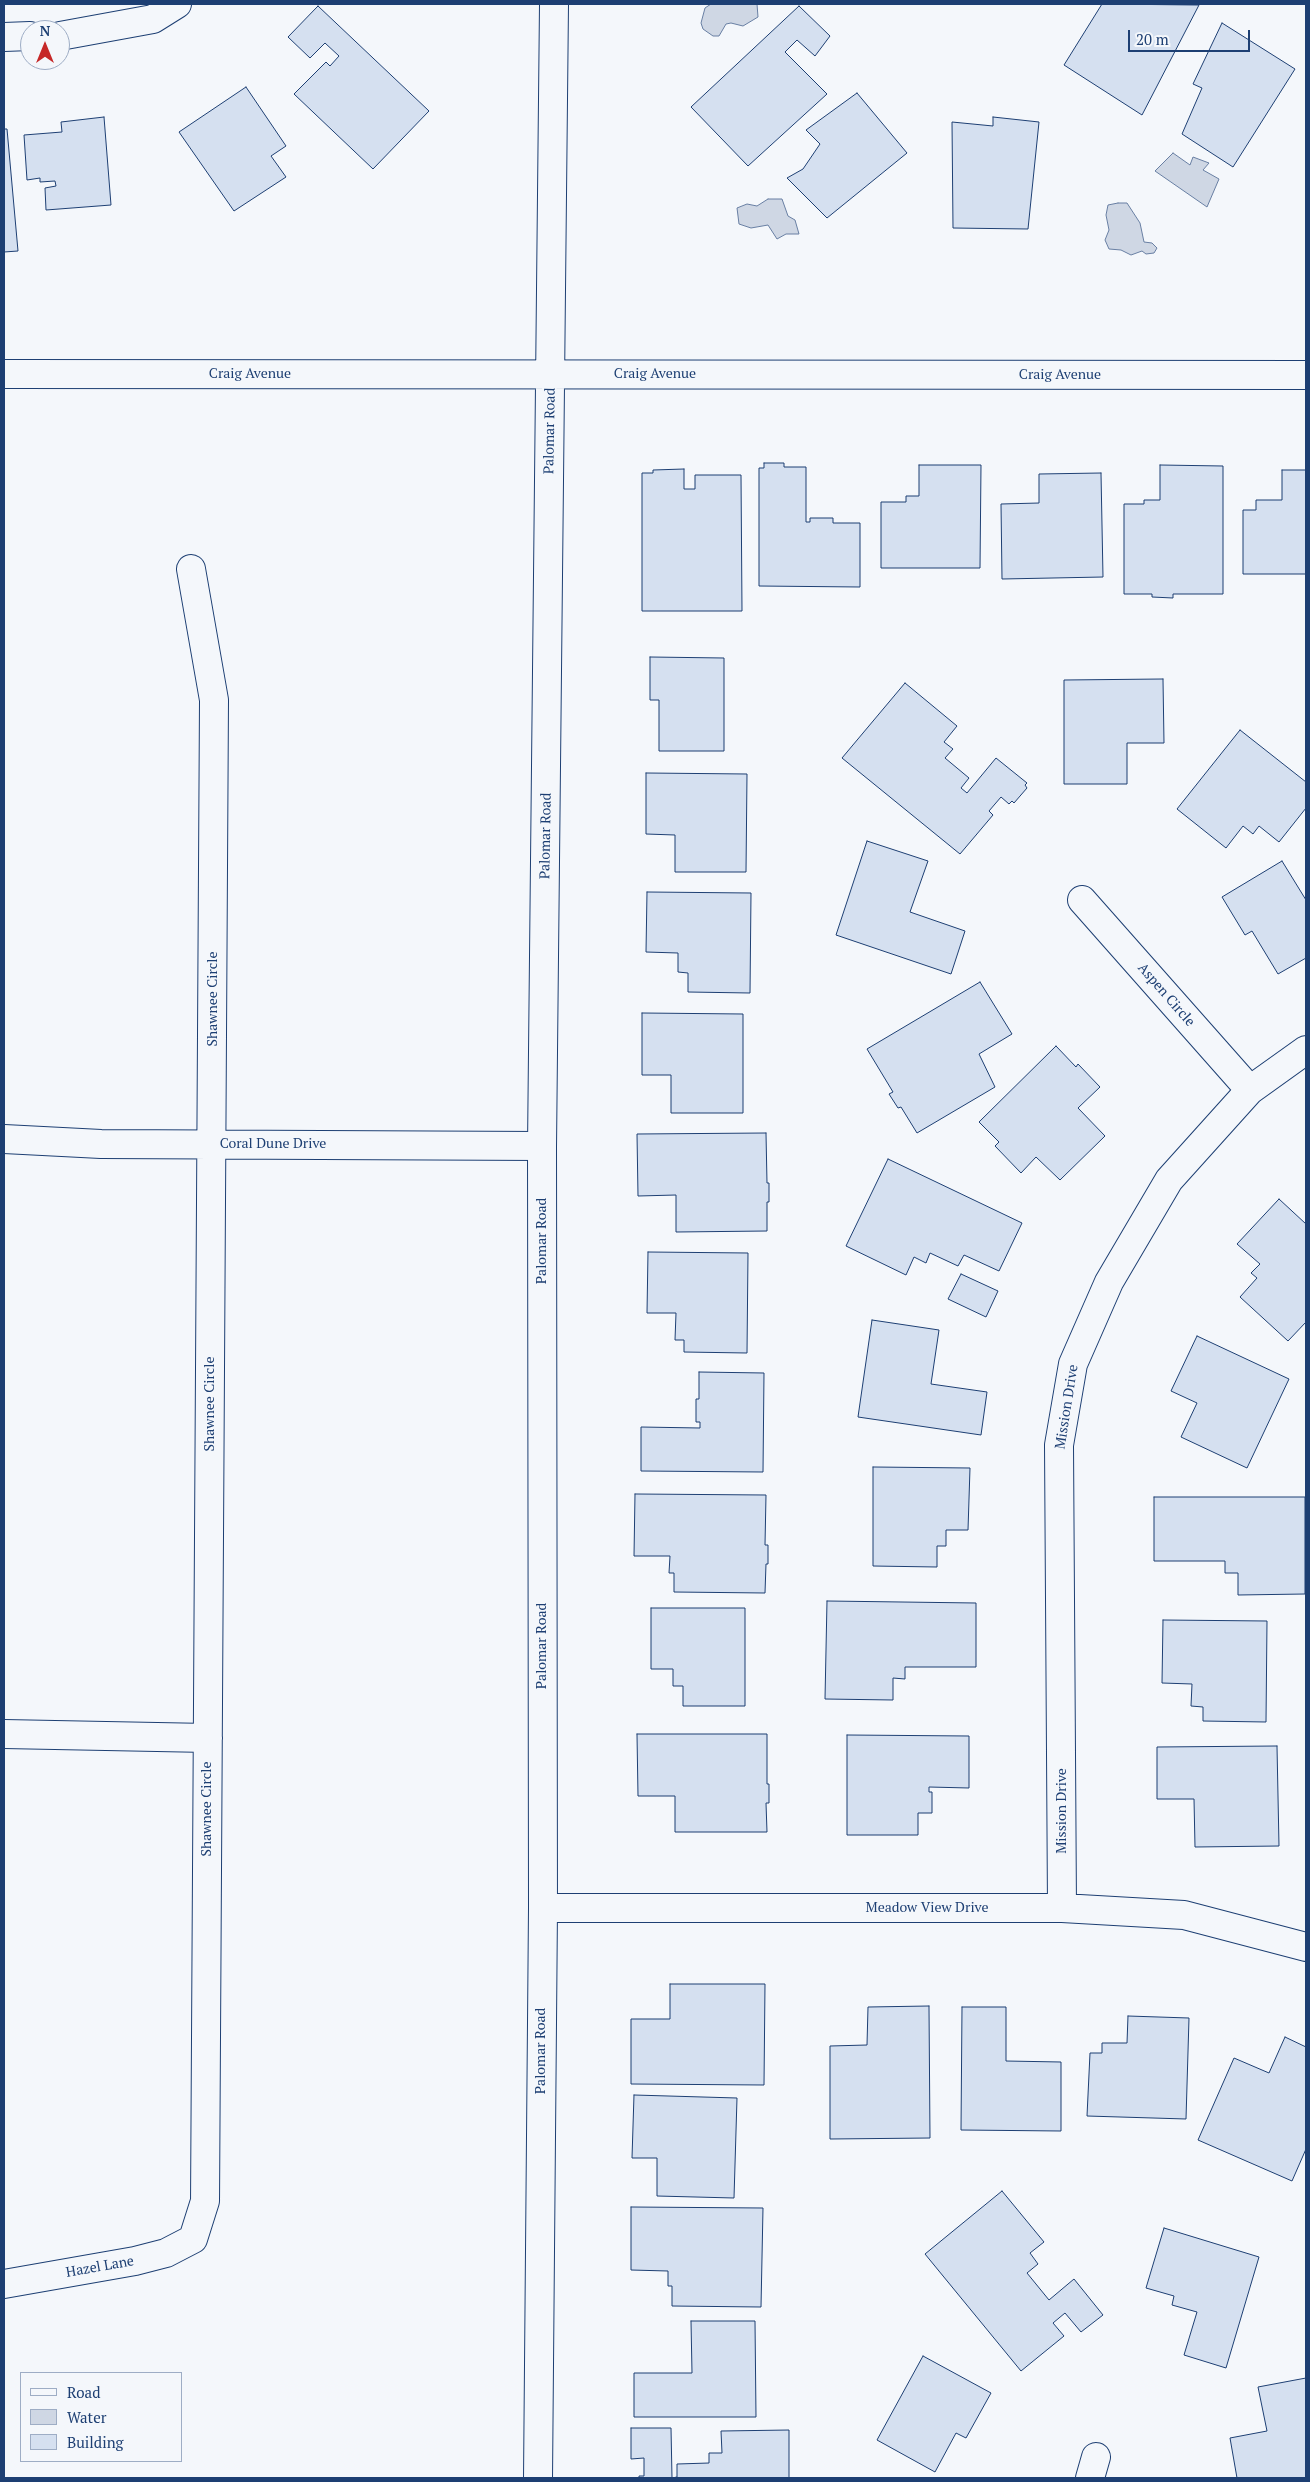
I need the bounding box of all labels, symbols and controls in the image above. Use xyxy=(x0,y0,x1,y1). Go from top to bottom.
north arrow xyxy=(20,20,70,70)
scale bar xyxy=(1130,20,1252,52)
text: N xyxy=(40,21,50,40)
text: 20 m xyxy=(1136,29,1169,49)
street label: Craig Avenue xyxy=(209,366,291,382)
street label: Craig Avenue xyxy=(614,366,696,382)
street label: Craig Avenue xyxy=(1019,367,1101,383)
street label: Palomar Road xyxy=(541,388,559,474)
street label: Palomar Road xyxy=(537,793,555,879)
street label: Shawnee Circle xyxy=(205,951,221,1047)
street label: Aspen Circle xyxy=(1134,960,1198,1030)
street label: Coral Dune Drive xyxy=(220,1136,326,1152)
street label: Palomar Road xyxy=(534,1198,550,1284)
street label: Shawnee Circle xyxy=(202,1356,218,1452)
street label: Mission Drive xyxy=(1052,1363,1082,1451)
street label: Palomar Road xyxy=(534,1603,550,1689)
street label: Shawnee Circle xyxy=(199,1761,215,1857)
street label: Mission Drive xyxy=(1054,1768,1070,1854)
street label: Meadow View Drive xyxy=(866,1900,988,1916)
street label: Palomar Road xyxy=(533,2008,549,2094)
street label: Hazel Lane xyxy=(65,2253,135,2281)
legend xyxy=(20,2372,182,2462)
text: Road xyxy=(67,2382,100,2402)
text: Water xyxy=(67,2407,106,2427)
text: Building xyxy=(67,2432,124,2452)

